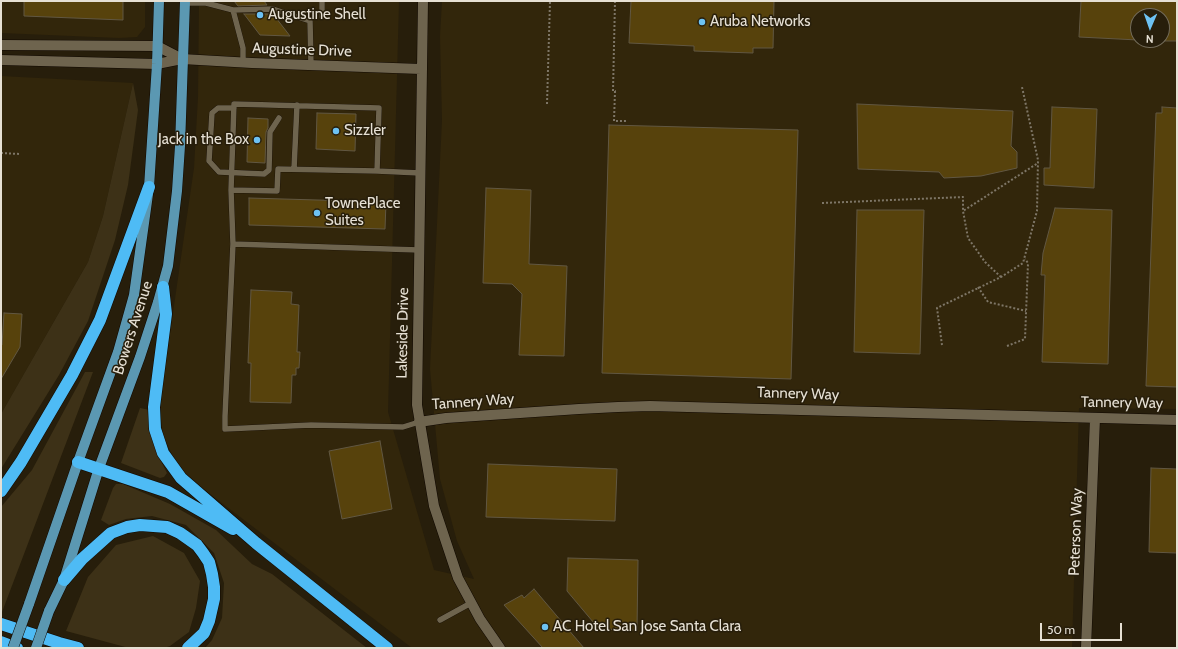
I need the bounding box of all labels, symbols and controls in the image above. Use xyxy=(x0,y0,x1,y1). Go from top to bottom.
place label: Augustine Shell xyxy=(268,6,366,24)
north arrow xyxy=(1130,8,1170,48)
marker: Augustine Shell xyxy=(255,10,265,20)
place label: Aruba Networks xyxy=(710,13,811,31)
marker: Aruba Networks xyxy=(697,17,707,27)
text: N xyxy=(1145,32,1154,46)
street label: Augustine Drive xyxy=(252,39,352,61)
place label: Sizzler xyxy=(344,122,386,140)
marker: Sizzler xyxy=(331,126,341,136)
place label: Jack in the Box xyxy=(158,131,249,149)
marker: Jack in the Box xyxy=(252,135,262,145)
place label: TownePlace Suites xyxy=(325,195,400,230)
marker: TownePlace Suites xyxy=(312,208,322,218)
street label: Bowers Avenue xyxy=(109,279,157,377)
street label: Lakeside Drive xyxy=(393,287,413,379)
street label: Tannery Way xyxy=(756,384,840,404)
street label: Tannery Way xyxy=(431,390,515,414)
street label: Tannery Way xyxy=(1081,393,1163,413)
street label: Peterson Way xyxy=(1065,488,1087,576)
scale bar xyxy=(1042,615,1124,641)
place label: AC Hotel San Jose Santa Clara xyxy=(553,618,741,636)
marker: AC Hotel San Jose Santa Clara xyxy=(540,622,550,632)
text: 50 m xyxy=(1047,622,1075,637)

